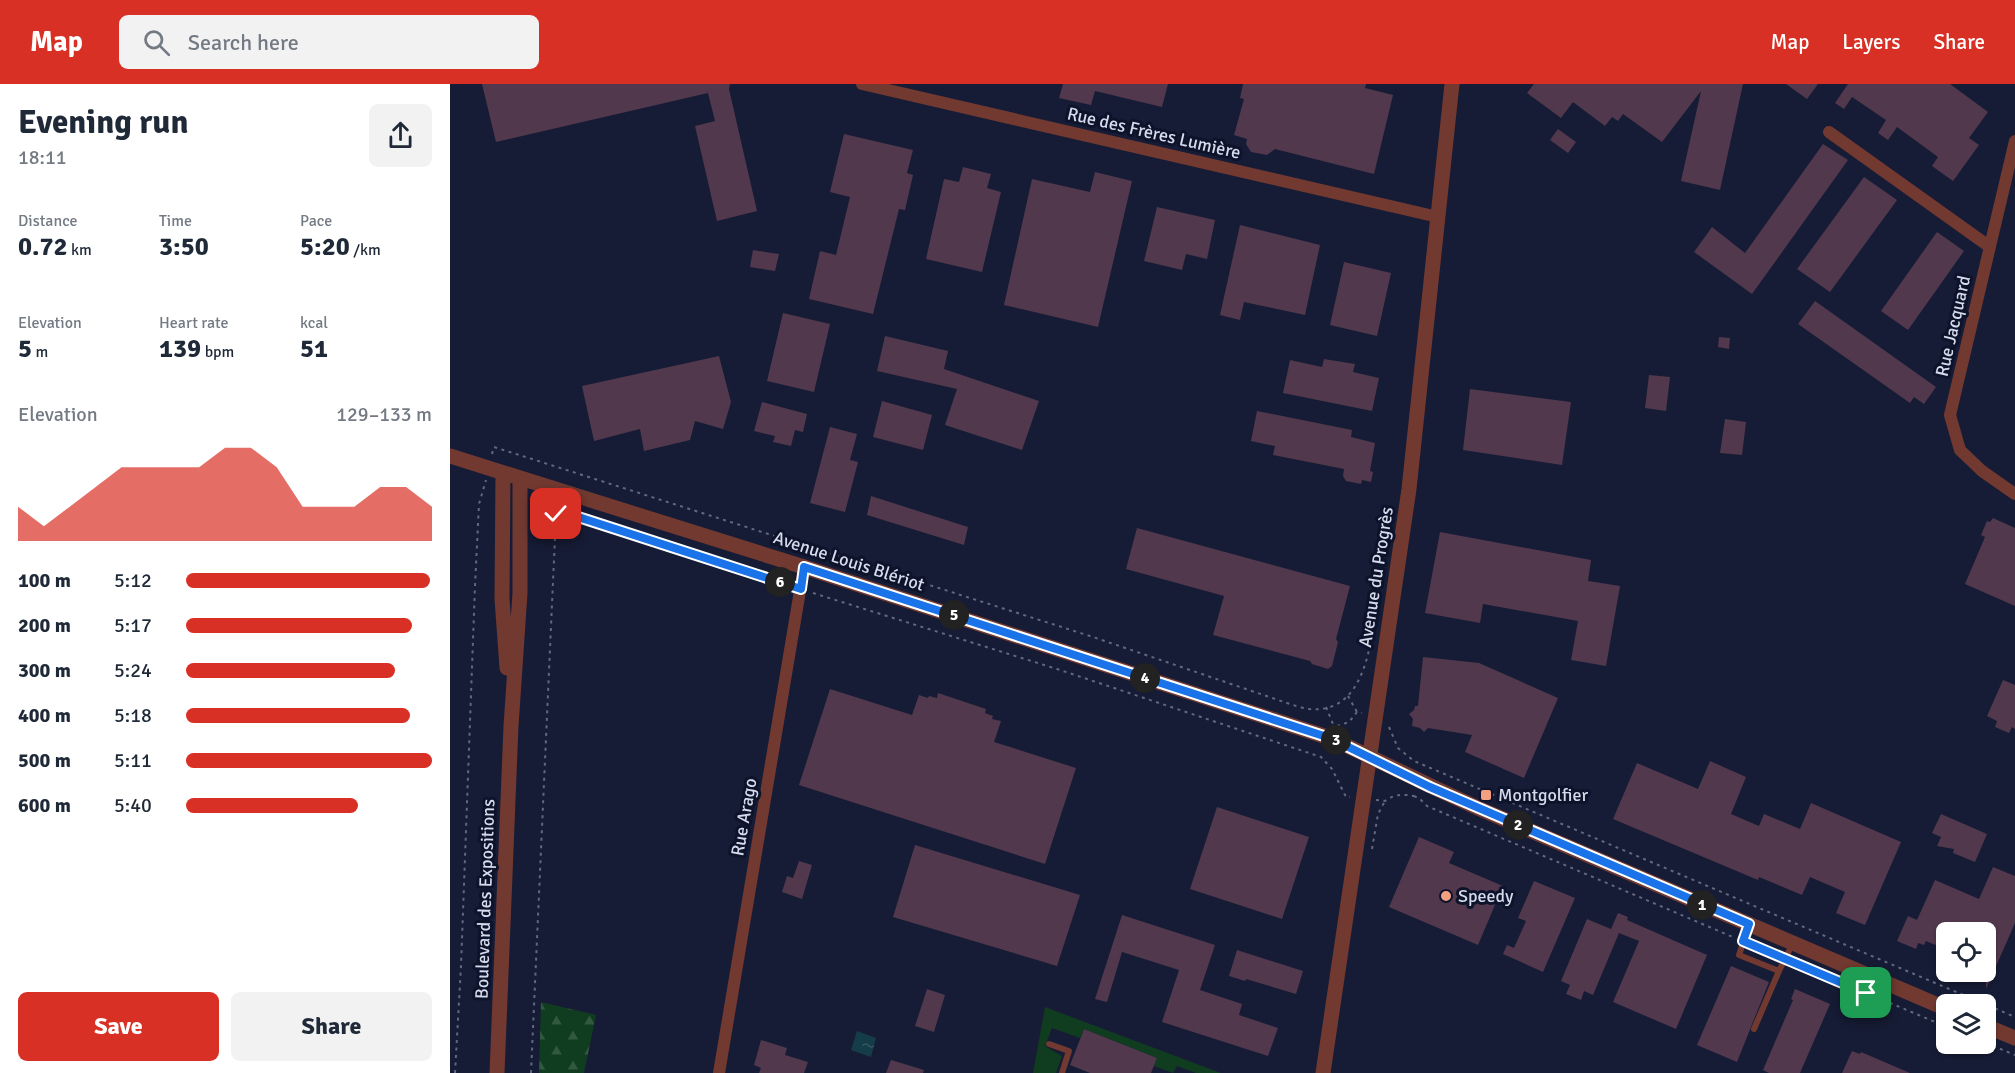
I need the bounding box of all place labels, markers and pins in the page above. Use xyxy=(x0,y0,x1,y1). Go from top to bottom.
pin xyxy=(530,488,581,539)
pin: 6 xyxy=(765,567,795,597)
pin: 5 xyxy=(939,600,969,630)
pin: 4 xyxy=(1130,663,1160,693)
pin: 3 xyxy=(1321,725,1351,755)
place label: Montgolfier xyxy=(1498,784,1588,806)
marker: Montgolfier xyxy=(1479,788,1493,802)
pin: 2 xyxy=(1503,810,1533,840)
place label: Speedy xyxy=(1458,885,1514,907)
marker: Speedy xyxy=(1439,889,1453,903)
pin: 1 xyxy=(1687,890,1717,920)
pin xyxy=(1840,967,1891,1018)

